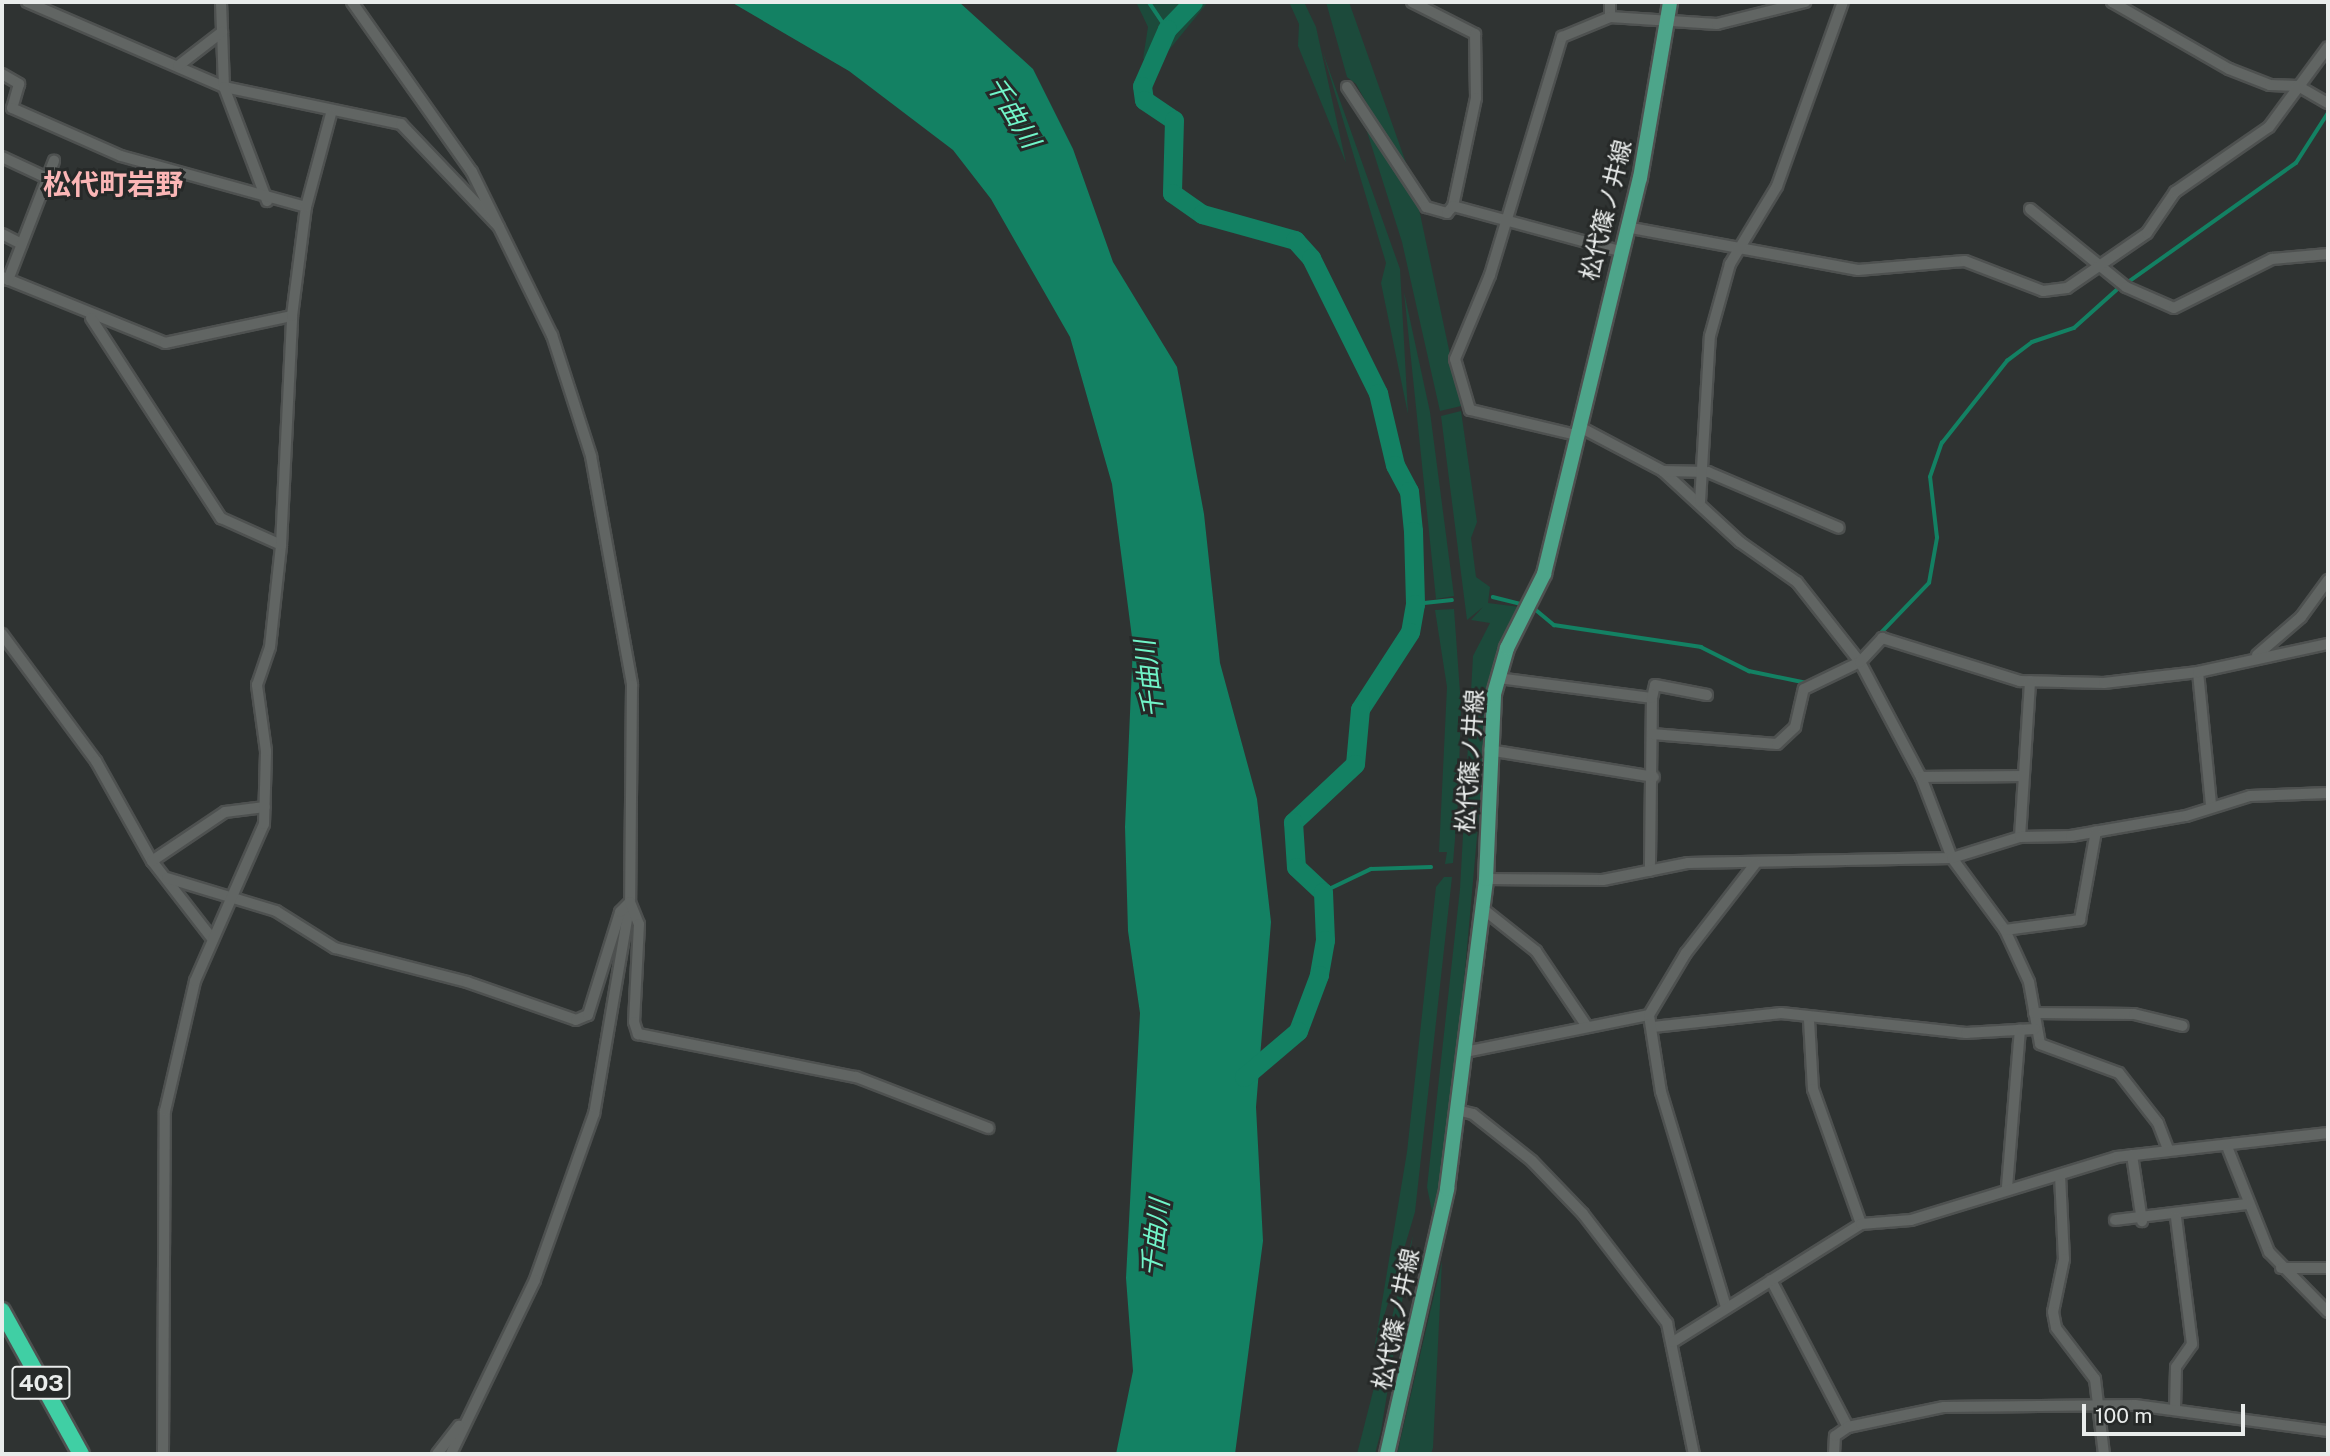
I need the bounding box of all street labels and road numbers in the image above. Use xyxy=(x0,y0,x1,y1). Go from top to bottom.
street label: 松代篠ノ井線 xyxy=(1575,137,1637,283)
street label: 松代篠ノ井線 xyxy=(1451,688,1489,834)
street label: 松代篠ノ井線 xyxy=(1367,1246,1425,1392)
road number: 403 xyxy=(11,1364,71,1402)

